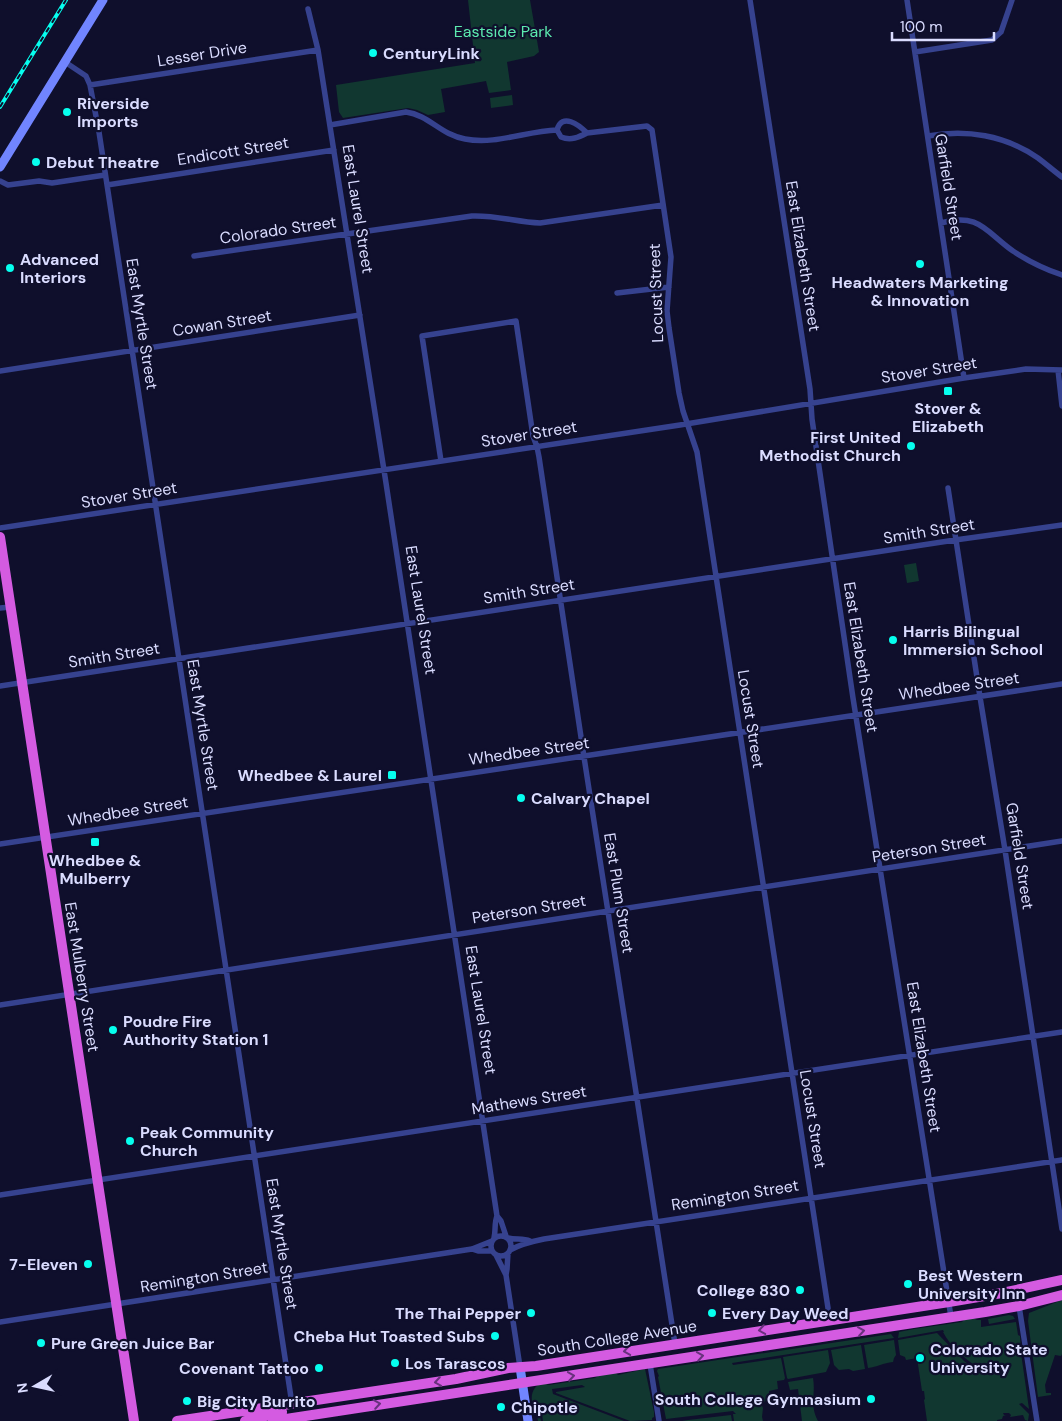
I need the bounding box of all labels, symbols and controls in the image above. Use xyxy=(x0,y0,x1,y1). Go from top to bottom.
scale bar xyxy=(892,10,994,42)
text: 100 m xyxy=(900,17,943,37)
park label: Eastside Park xyxy=(454,21,552,42)
street label: Lesser Drive xyxy=(156,37,248,71)
place label: CenturyLink xyxy=(383,43,480,64)
marker: CenturyLink xyxy=(367,47,379,59)
place label: Riverside Imports xyxy=(77,93,149,132)
marker: Riverside Imports xyxy=(61,106,73,118)
street label: Endicott Street xyxy=(176,132,290,170)
street label: Garfield Street xyxy=(930,132,968,242)
street label: East Laurel Street xyxy=(337,143,379,275)
place label: Debut Theatre xyxy=(46,152,159,173)
marker: Debut Theatre xyxy=(30,156,42,168)
street label: East Elizabeth Street xyxy=(781,179,825,333)
street label: Colorado Street xyxy=(218,211,338,249)
street label: Locust Street xyxy=(644,243,668,343)
place label: Advanced Interiors xyxy=(20,249,99,288)
street label: East Myrtle Street xyxy=(121,257,163,391)
marker: Headwaters Marketing & Innovation xyxy=(914,258,926,270)
marker: Advanced Interiors xyxy=(4,262,16,274)
place label: Headwaters Marketing & Innovation xyxy=(832,272,1008,311)
street label: Cowan Street xyxy=(171,305,273,341)
street label: Stover Street xyxy=(879,352,979,388)
marker: Stover & Elizabeth xyxy=(942,385,954,397)
place label: Stover & Elizabeth xyxy=(912,398,984,437)
street label: Stover Street xyxy=(479,416,579,452)
place label: First United Methodist Church xyxy=(759,427,901,466)
marker: First United Methodist Church xyxy=(905,440,917,452)
street label: Stover Street xyxy=(79,477,179,513)
street label: Smith Street xyxy=(882,513,976,549)
street label: East Laurel Street xyxy=(400,544,442,676)
street label: Smith Street xyxy=(482,573,576,609)
street label: East Elizabeth Street xyxy=(839,580,883,734)
place label: Harris Bilingual Immersion School xyxy=(903,621,1043,660)
marker: Harris Bilingual Immersion School xyxy=(887,634,899,646)
street label: Smith Street xyxy=(67,637,161,673)
street label: East Myrtle Street xyxy=(182,658,224,792)
street label: Whedbee Street xyxy=(897,667,1021,705)
street label: Locust Street xyxy=(733,668,769,770)
street label: Whedbee Street xyxy=(467,732,591,770)
place label: Whedbee & Laurel xyxy=(237,765,382,786)
marker: Whedbee & Laurel xyxy=(386,769,398,781)
place label: Calvary Chapel xyxy=(531,788,650,809)
street label: Whedbee Street xyxy=(66,791,190,831)
marker: Calvary Chapel xyxy=(515,792,527,804)
street label: Garfield Street xyxy=(1001,801,1039,911)
street label: Peterson Street xyxy=(871,829,987,867)
street label: East Plum Street xyxy=(599,831,639,955)
marker: Whedbee & Mulberry xyxy=(89,836,101,848)
place label: Whedbee & Mulberry xyxy=(49,850,142,889)
street label: Peterson Street xyxy=(471,890,587,928)
street label: East Mulberry Street xyxy=(60,900,104,1054)
street label: East Laurel Street xyxy=(460,944,502,1076)
street label: East Elizabeth Street xyxy=(902,980,946,1134)
place label: Poudre Fire Authority Station 1 xyxy=(123,1011,268,1050)
marker: Poudre Fire Authority Station 1 xyxy=(107,1024,119,1036)
street label: Locust Street xyxy=(795,1068,831,1170)
street label: Mathews Street xyxy=(470,1081,588,1119)
place label: Peak Community Church xyxy=(140,1122,274,1161)
marker: Peak Community Church xyxy=(124,1135,136,1147)
street label: Remington Street xyxy=(670,1175,800,1215)
street label: East Myrtle Street xyxy=(261,1177,303,1311)
place label: 7-Eleven xyxy=(9,1254,78,1275)
street label: Remington Street xyxy=(139,1257,269,1297)
marker: 7-Eleven xyxy=(82,1258,94,1270)
place label: Best Western University Inn xyxy=(918,1265,1025,1304)
marker: Best Western University Inn xyxy=(902,1278,914,1290)
place label: College 830 xyxy=(697,1280,790,1301)
marker: College 830 xyxy=(794,1284,806,1296)
place label: The Thai Pepper xyxy=(395,1303,521,1324)
place label: Every Day Weed xyxy=(722,1303,849,1324)
marker: The Thai Pepper xyxy=(525,1307,537,1319)
marker: Every Day Weed xyxy=(706,1307,718,1319)
street label: South College Avenue xyxy=(536,1315,698,1361)
one-way arrow xyxy=(758,1325,766,1335)
place label: Cheba Hut Toasted Subs xyxy=(293,1326,485,1347)
one-way arrow xyxy=(857,1326,865,1336)
marker: Cheba Hut Toasted Subs xyxy=(489,1330,501,1342)
place label: Pure Green Juice Bar xyxy=(51,1333,215,1354)
marker: Pure Green Juice Bar xyxy=(35,1337,47,1349)
place label: Colorado State University xyxy=(930,1339,1048,1378)
one-way arrow xyxy=(623,1346,631,1356)
one-way arrow xyxy=(696,1351,705,1361)
marker: Colorado State University xyxy=(914,1352,926,1364)
place label: Los Tarascos xyxy=(405,1353,506,1374)
marker: Los Tarascos xyxy=(389,1357,401,1369)
place label: Covenant Tattoo xyxy=(179,1358,309,1379)
north arrow xyxy=(10,1361,60,1411)
marker: Covenant Tattoo xyxy=(313,1362,325,1374)
one-way arrow xyxy=(566,1371,575,1381)
one-way arrow xyxy=(433,1376,442,1386)
text: N xyxy=(12,1382,32,1394)
place label: South College Gymnasium xyxy=(655,1389,861,1410)
place label: Big City Burrito xyxy=(197,1391,315,1412)
marker: South College Gymnasium xyxy=(865,1393,877,1405)
marker: Big City Burrito xyxy=(181,1395,193,1407)
place label: Chipotle xyxy=(511,1397,578,1418)
one-way arrow xyxy=(372,1400,381,1410)
marker: Chipotle xyxy=(495,1401,507,1413)

